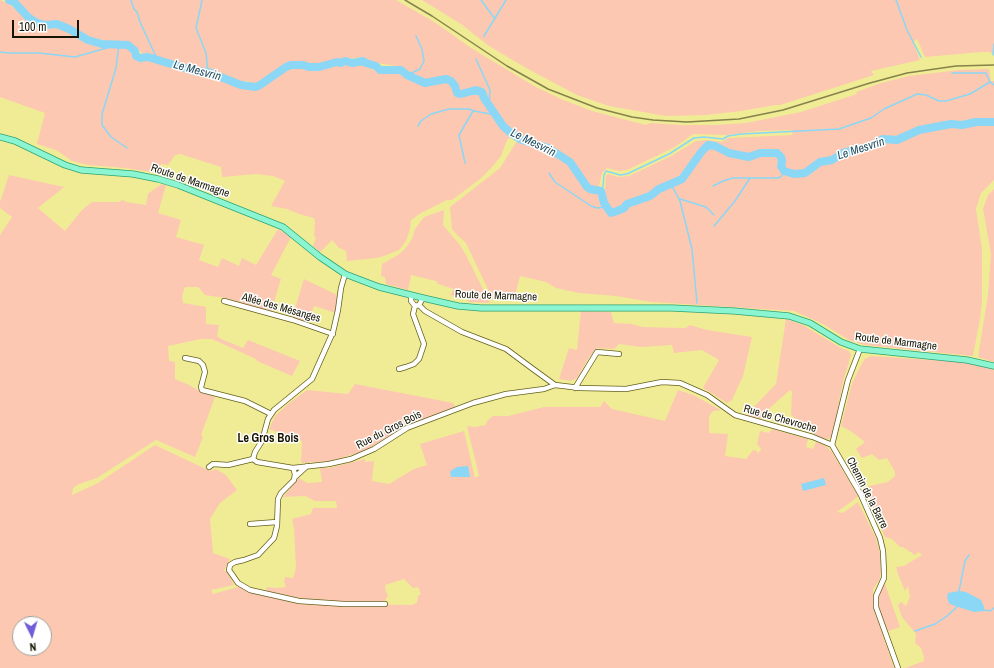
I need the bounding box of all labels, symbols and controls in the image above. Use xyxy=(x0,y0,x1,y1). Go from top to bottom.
scale bar xyxy=(14,12,81,38)
text: 100 m xyxy=(19,19,46,35)
water label: Le Mesvrin xyxy=(172,58,222,84)
water label: Le Mesvrin xyxy=(508,126,558,160)
water label: Le Mesvrin xyxy=(836,135,886,163)
street label: Route de Marmagne xyxy=(149,161,231,201)
street label: Route de Marmagne xyxy=(455,288,537,304)
street label: Allée des Mésanges xyxy=(240,290,322,326)
street label: Route de Marmagne xyxy=(854,330,938,354)
street label: Rue de Chevroche xyxy=(742,402,818,436)
street label: Rue du Gros Bois xyxy=(354,408,424,452)
district label: Le Gros Bois xyxy=(237,432,299,446)
street label: Chemin de la Barre xyxy=(843,455,891,531)
north arrow xyxy=(12,616,52,656)
text: N xyxy=(29,640,37,654)

